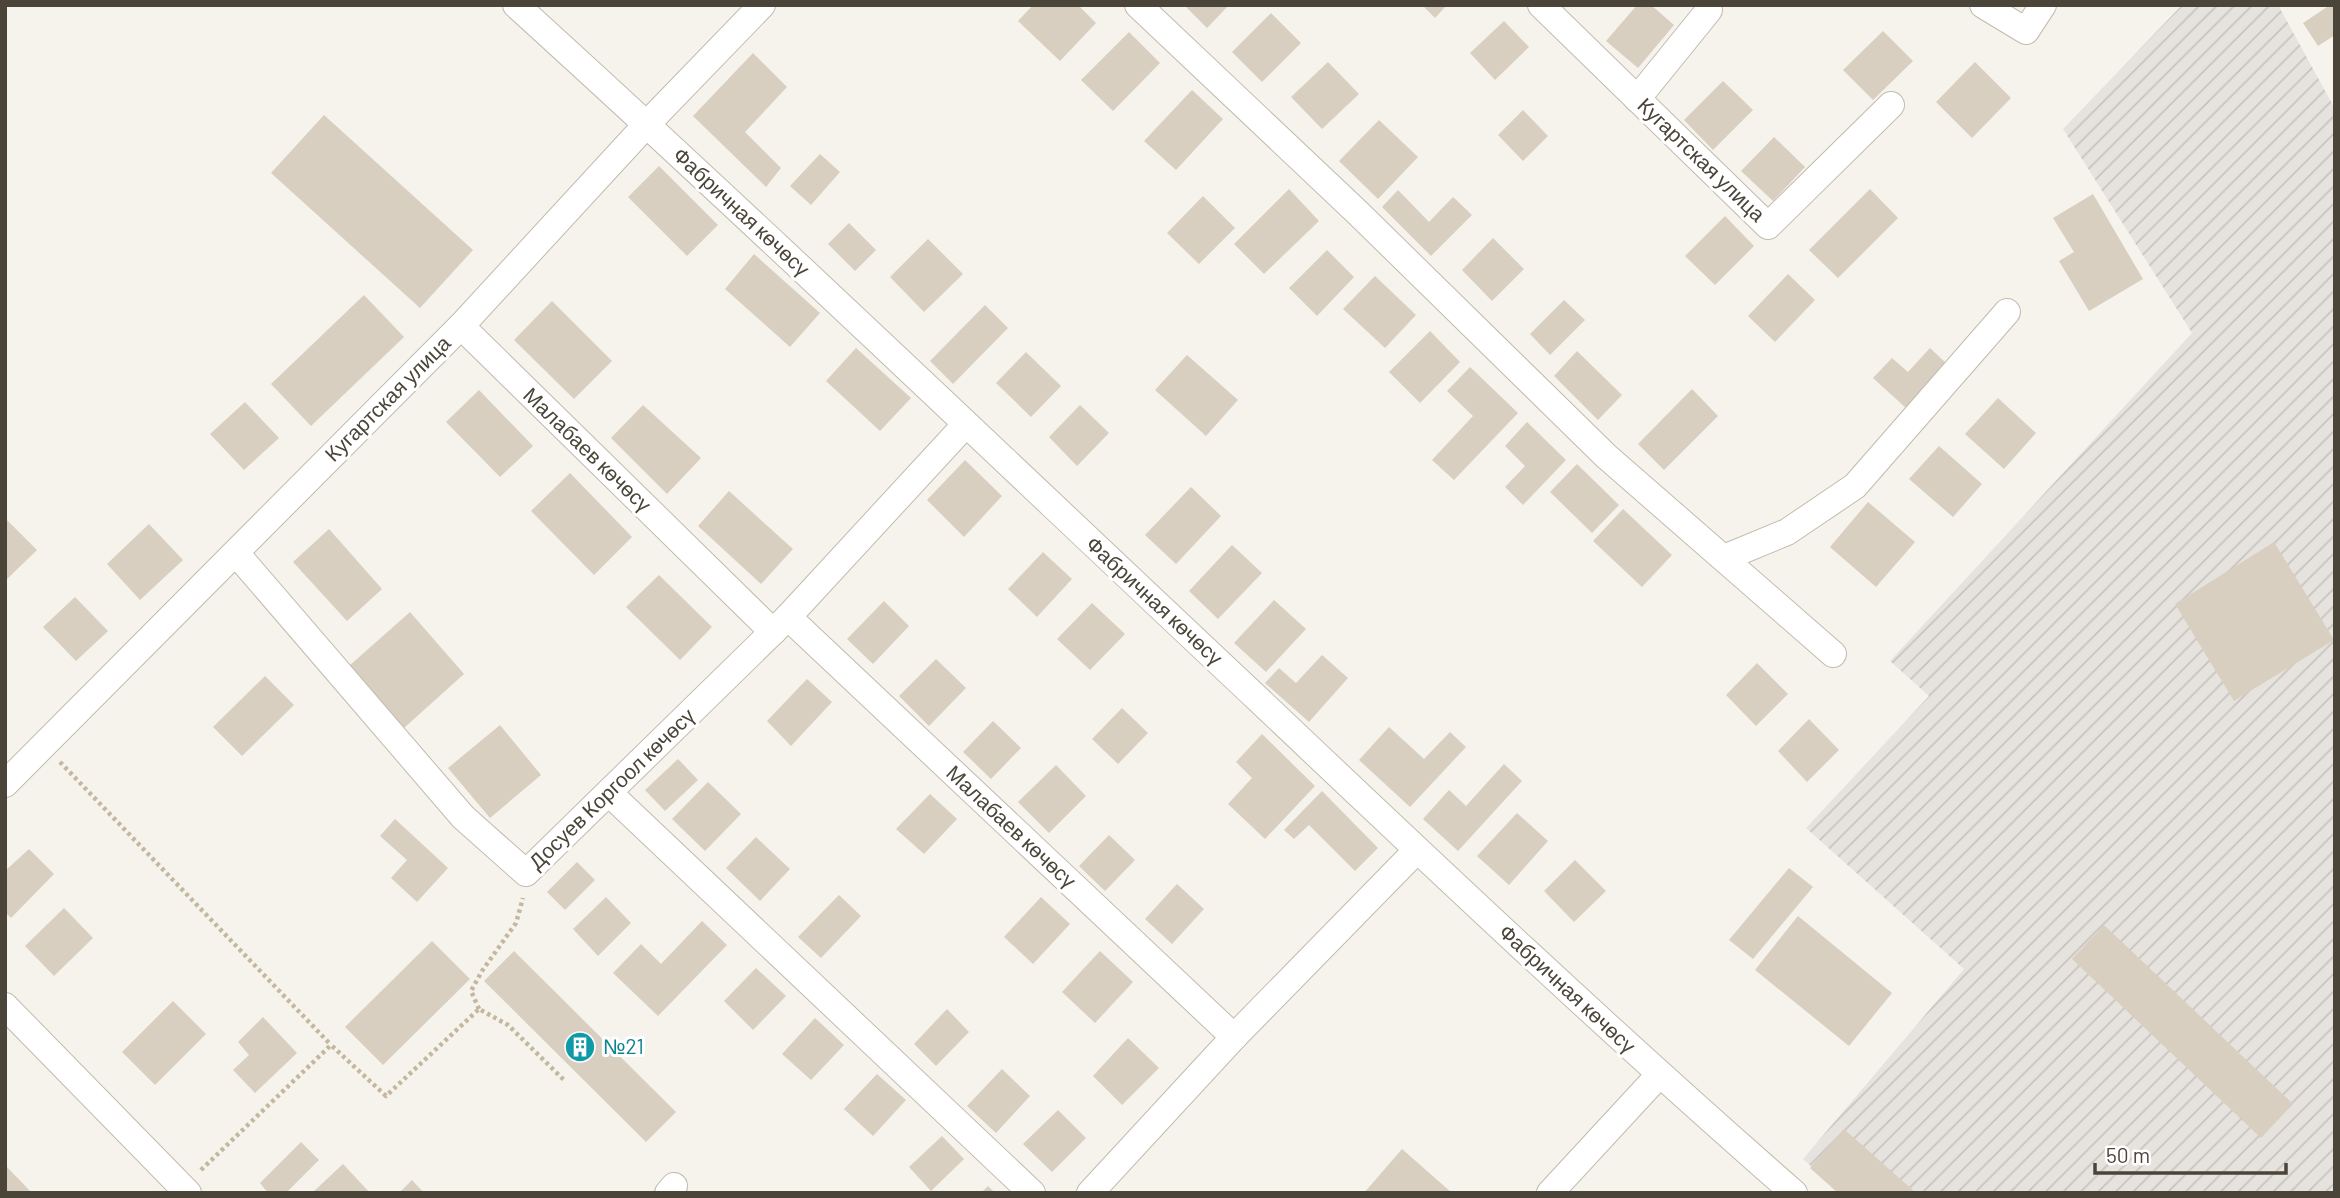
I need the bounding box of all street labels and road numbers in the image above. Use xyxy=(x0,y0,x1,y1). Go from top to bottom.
street label: Кугартская улица xyxy=(1633,92,1771,226)
street label: Фабричная көчөсү xyxy=(669,141,816,281)
street label: Кугартская улица xyxy=(319,330,455,466)
street label: Малабаев көчөсү xyxy=(519,382,658,517)
street label: Фабричная көчөсү xyxy=(1082,530,1229,670)
street label: Досуев Коргоол көчөсү xyxy=(523,702,699,874)
street label: Малабаев көчөсү xyxy=(942,759,1082,893)
street label: Фабричная көчөсү xyxy=(1495,918,1642,1058)

